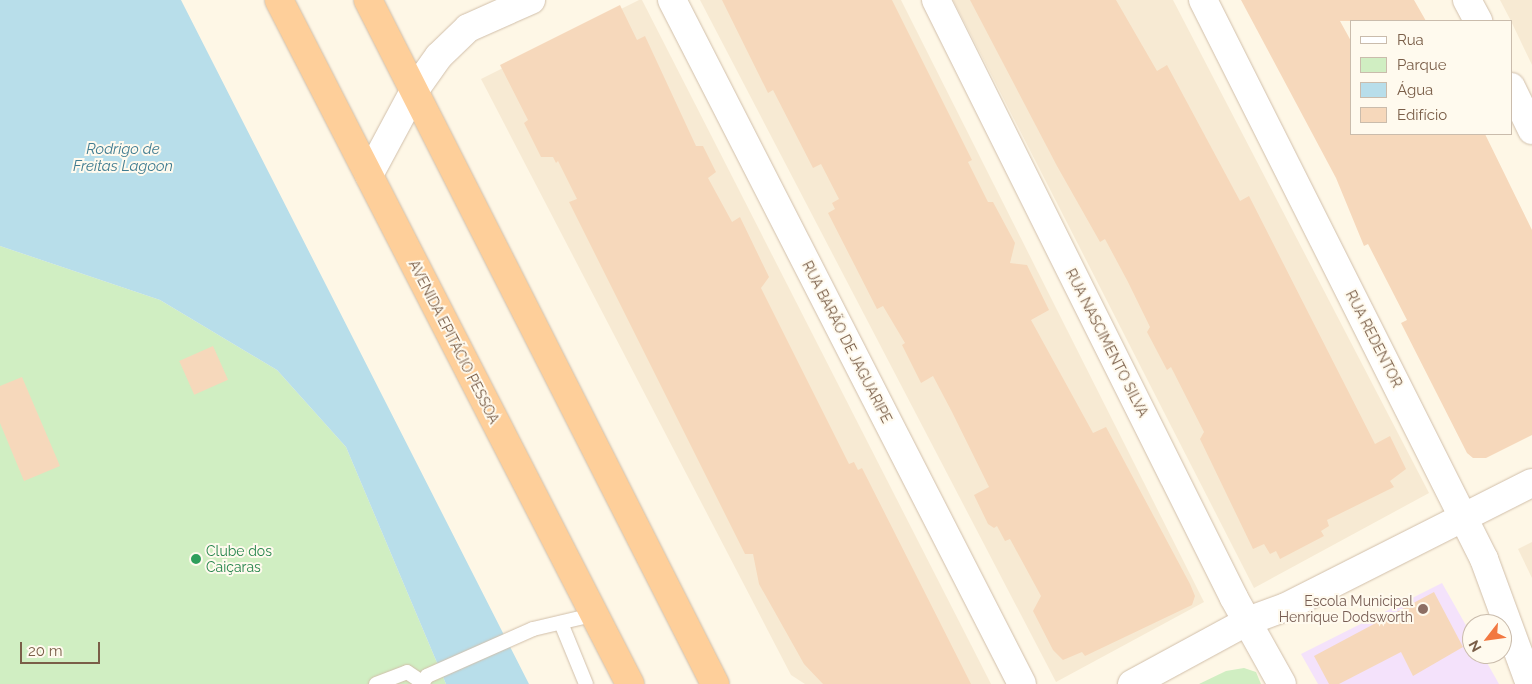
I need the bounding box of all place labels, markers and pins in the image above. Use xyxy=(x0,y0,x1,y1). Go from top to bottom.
place label: Clube dos Caiçaras xyxy=(206,543,272,576)
marker: Clube dos Caiçaras xyxy=(190,553,202,565)
place label: Escola Municipal Henrique Dodsworth xyxy=(1279,593,1413,626)
marker: Escola Municipal Henrique Dodsworth xyxy=(1417,603,1429,615)

